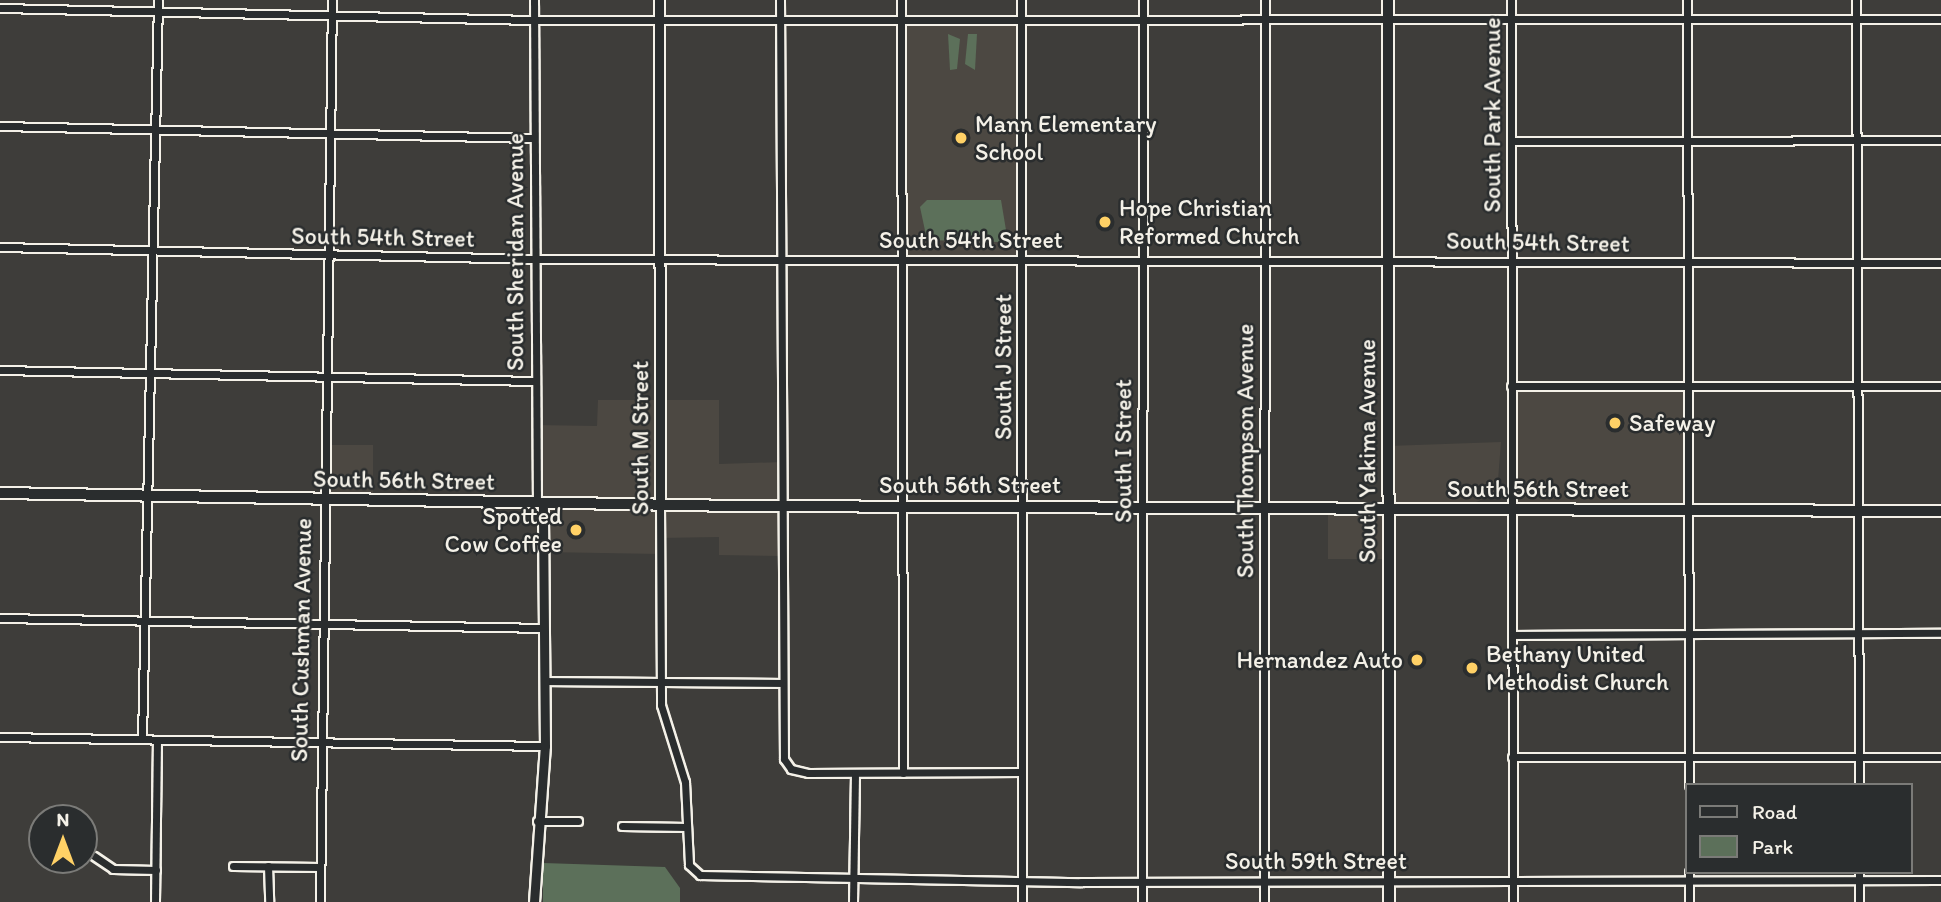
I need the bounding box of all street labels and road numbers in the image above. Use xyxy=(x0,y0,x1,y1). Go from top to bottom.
street label: South Park Avenue xyxy=(1478,18,1506,212)
street label: South Sheridan Avenue xyxy=(501,133,529,371)
street label: South 54th Street xyxy=(291,221,475,253)
street label: South 54th Street xyxy=(880,226,1062,254)
street label: South 54th Street xyxy=(1446,226,1630,258)
street label: South J Street xyxy=(989,294,1017,440)
street label: South Thompson Avenue xyxy=(1231,325,1259,577)
street label: South Yakima Avenue xyxy=(1353,341,1381,561)
street label: South M Street xyxy=(626,361,654,515)
street label: South I Street xyxy=(1109,379,1137,523)
street label: South 56th Street xyxy=(313,464,495,496)
street label: South 56th Street xyxy=(880,471,1060,499)
street label: South 56th Street xyxy=(1448,475,1628,503)
street label: South Cushman Avenue xyxy=(284,518,318,762)
street label: South 59th Street xyxy=(1226,847,1406,875)

